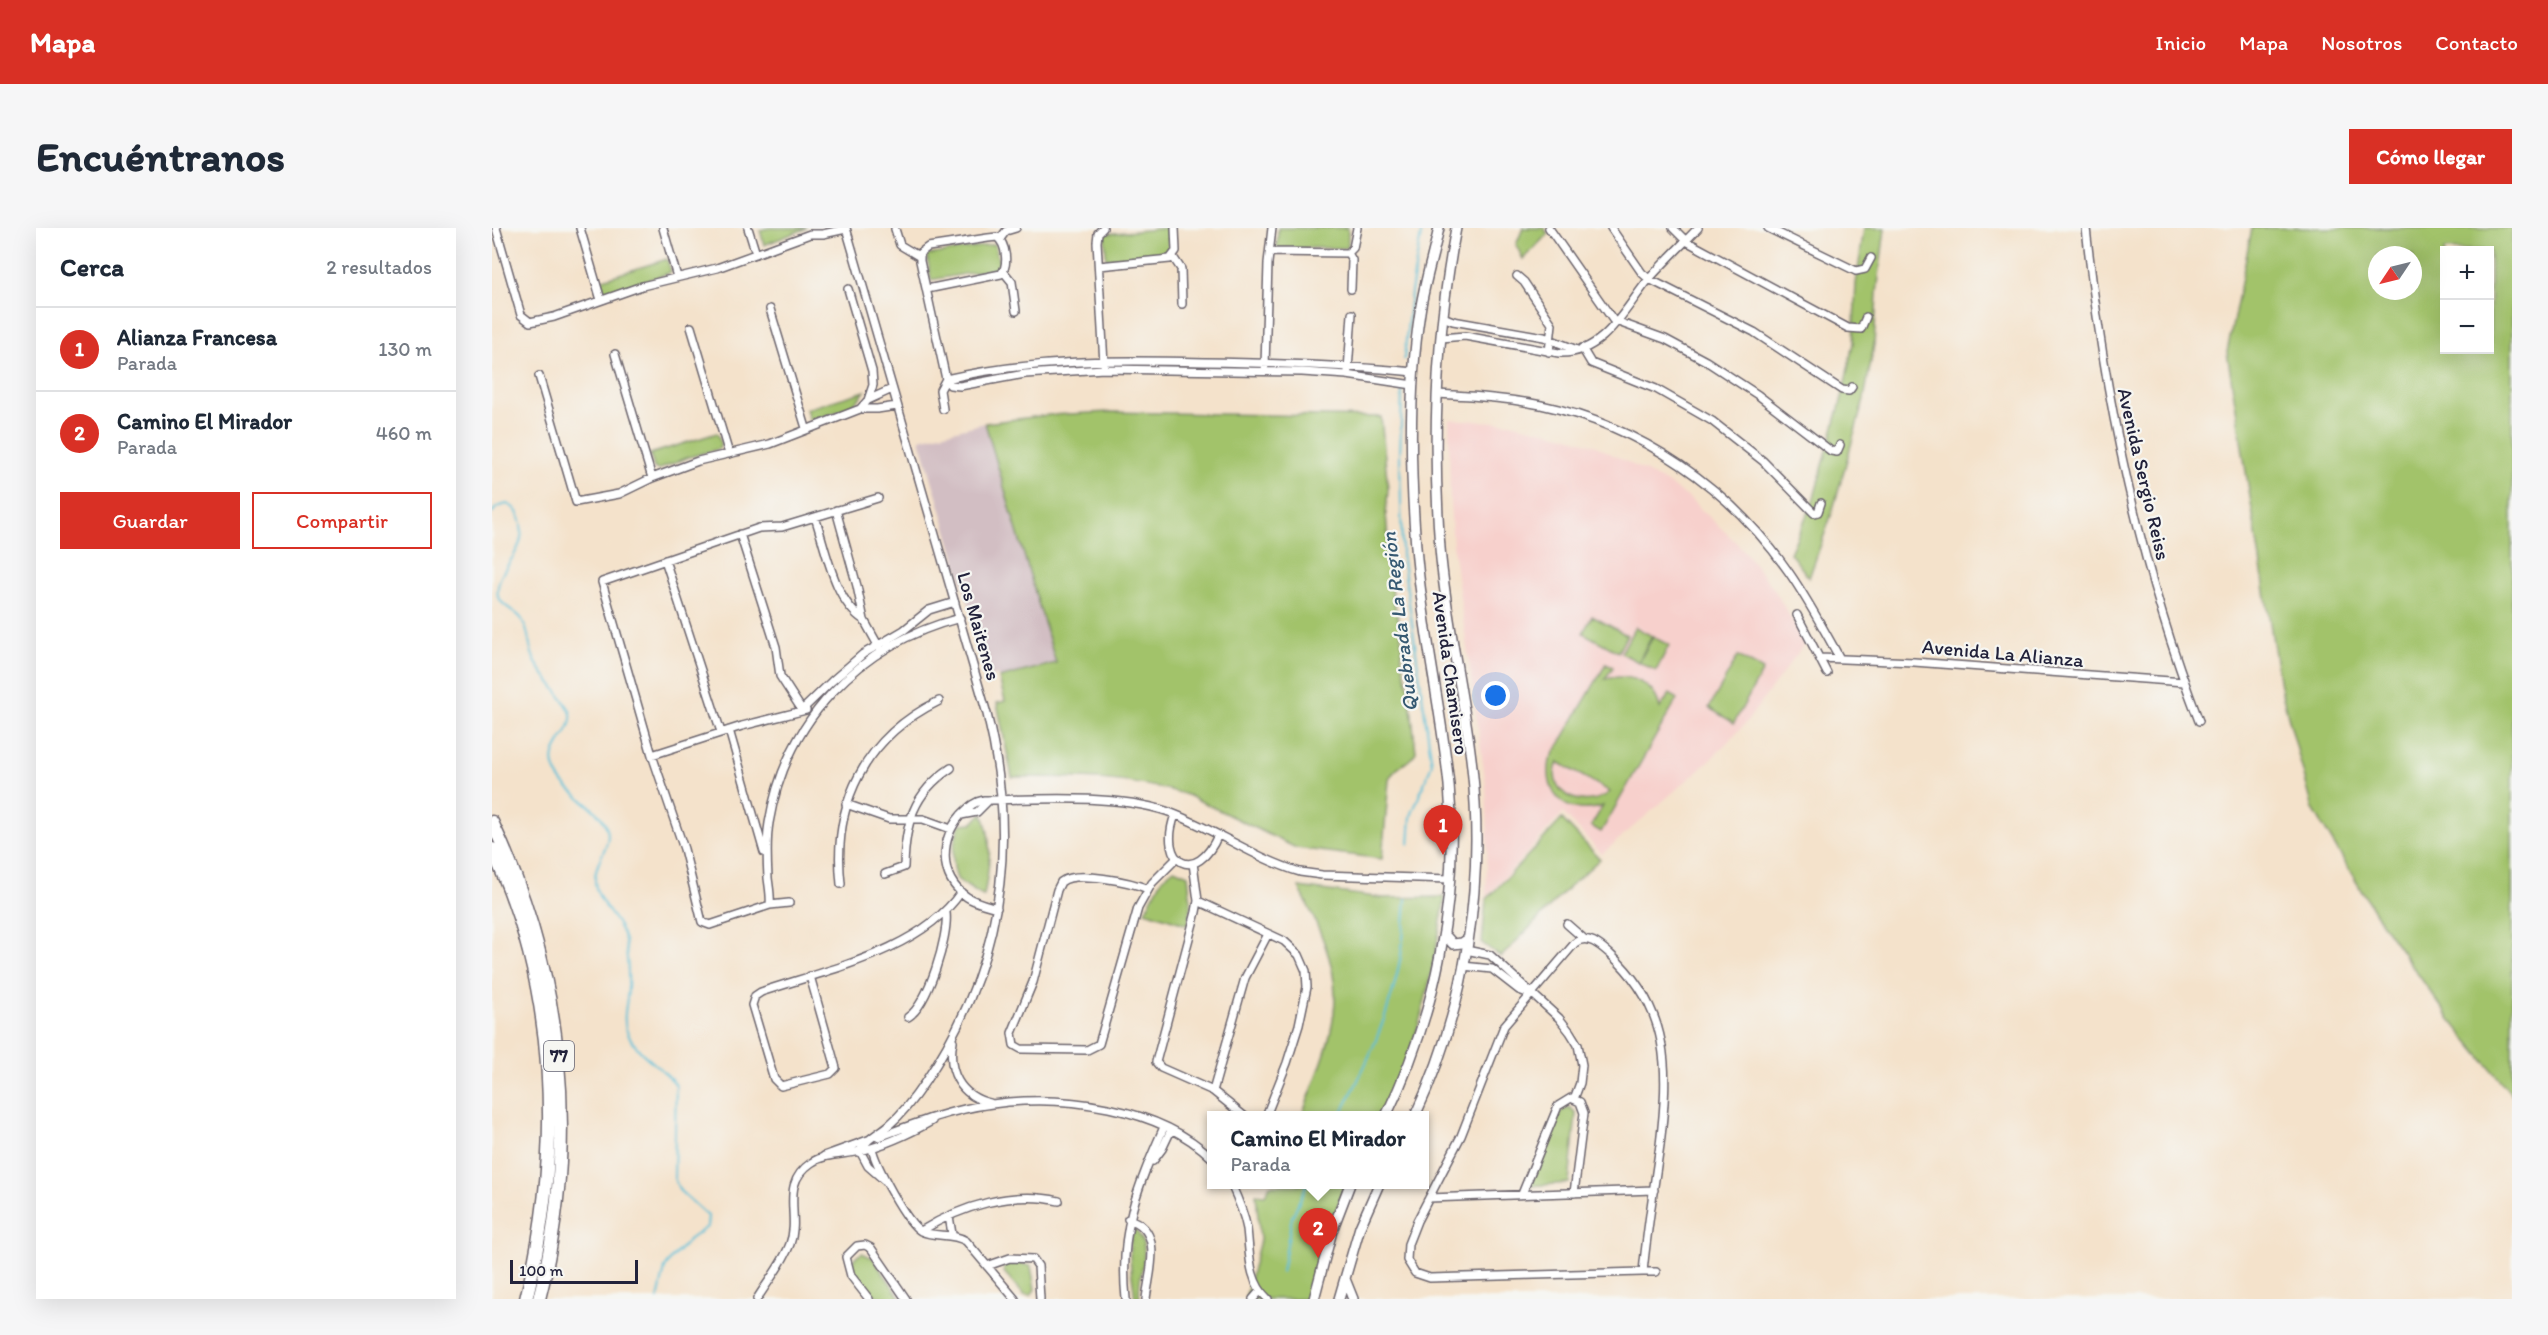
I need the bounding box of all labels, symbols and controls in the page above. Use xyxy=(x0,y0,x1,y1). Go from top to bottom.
text: Mapa xyxy=(30,25,95,59)
text: Inicio xyxy=(2156,30,2206,55)
text: Mapa xyxy=(2239,30,2288,55)
text: Nosotros xyxy=(2321,30,2402,55)
text: Contacto xyxy=(2435,30,2518,55)
button: Cómo llegar xyxy=(2349,129,2512,184)
text: Encuéntranos xyxy=(36,131,285,182)
north arrow xyxy=(2368,246,2422,300)
map controls xyxy=(2440,246,2494,354)
button: + xyxy=(2440,246,2494,300)
text: Cerca xyxy=(60,251,124,283)
text: 2 resultados xyxy=(326,255,432,279)
button: − xyxy=(2440,300,2494,354)
text: Alianza Francesa xyxy=(117,324,277,351)
text: 1 xyxy=(75,337,84,361)
text: 130 m xyxy=(378,337,432,361)
text: Parada xyxy=(117,351,177,375)
street label: Avenida Sergio Reiss xyxy=(2113,386,2176,563)
text: Camino El Mirador xyxy=(117,408,292,435)
text: 2 xyxy=(74,421,85,445)
text: 460 m xyxy=(376,421,432,445)
text: Parada xyxy=(117,435,177,459)
button: Guardar xyxy=(60,492,240,549)
button: Compartir xyxy=(252,492,432,549)
water label: Quebrada La Región xyxy=(1375,530,1422,713)
street label: Los Maitenes xyxy=(952,569,1006,683)
street label: Avenida Chamisero xyxy=(1428,590,1474,756)
street label: Avenida La Alianza xyxy=(1921,634,2085,672)
your location xyxy=(1481,681,1510,710)
pin: 1 xyxy=(1424,806,1462,855)
road number: 77 xyxy=(544,1041,574,1071)
popup xyxy=(1207,1111,1429,1189)
text: Camino El Mirador xyxy=(1230,1125,1406,1152)
text: Parada xyxy=(1230,1152,1291,1176)
pin: 2 xyxy=(1298,1208,1338,1258)
scale bar xyxy=(510,1257,638,1284)
text: 100 m xyxy=(519,1261,563,1280)

